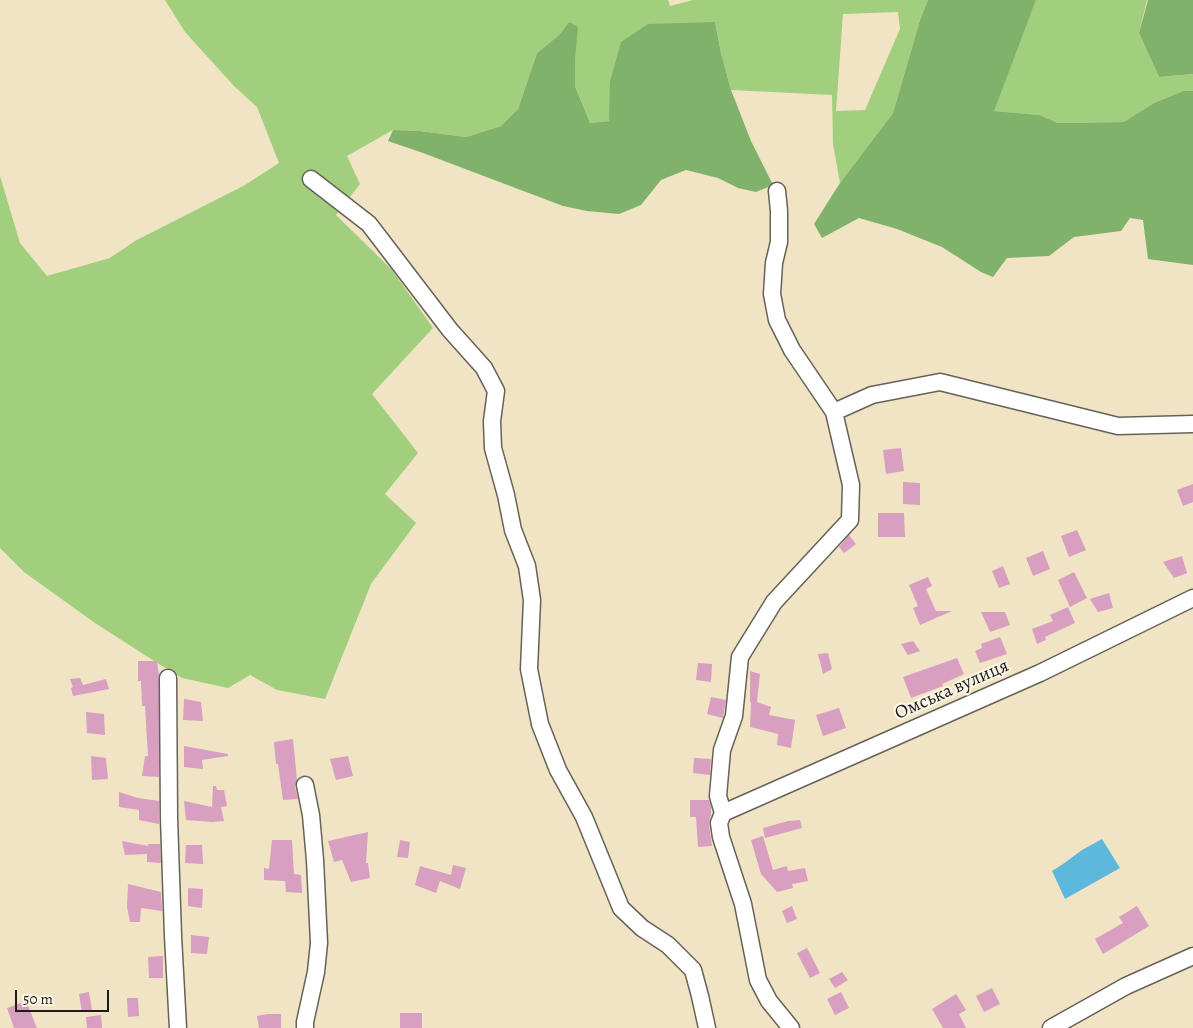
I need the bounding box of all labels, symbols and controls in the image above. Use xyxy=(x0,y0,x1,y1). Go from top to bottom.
street label: Омська вулиця xyxy=(891,655,1013,725)
scale bar xyxy=(18,980,111,1012)
text: 50 m xyxy=(23,989,53,1009)

